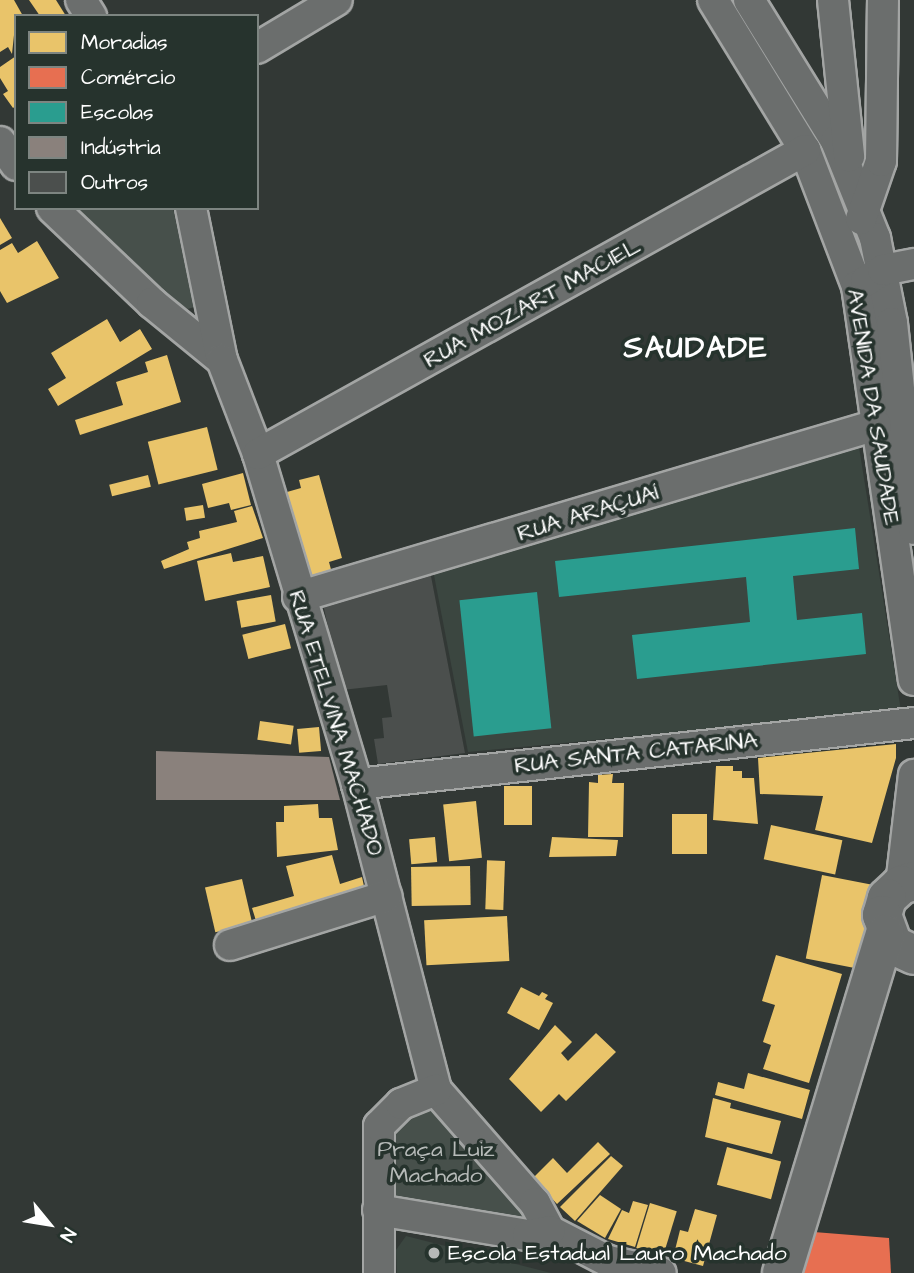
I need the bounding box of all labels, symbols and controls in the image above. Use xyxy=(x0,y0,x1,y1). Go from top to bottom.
legend xyxy=(14,14,259,210)
text: Moradias xyxy=(81,28,168,57)
text: Comércio xyxy=(81,63,175,92)
text: Escolas xyxy=(81,98,154,127)
text: Indústria xyxy=(81,133,161,162)
text: Outros xyxy=(81,168,148,197)
street label: RUA MOZART MACIEL xyxy=(419,232,645,374)
street label: AVENIDA DA SAUDADE xyxy=(841,287,905,527)
district label: SAUDADE xyxy=(624,330,768,366)
street label: RUA ARAÇUAÍ xyxy=(514,478,662,548)
street label: RUA ETELVINA MACHADO xyxy=(282,587,390,859)
street label: RUA SANTA CATARINA xyxy=(513,726,759,780)
park label: Praça Luiz Machado xyxy=(378,1135,494,1189)
north arrow xyxy=(14,1189,84,1259)
text: N xyxy=(53,1223,82,1247)
place label: Escola Estadual Lauro Machado xyxy=(448,1239,787,1267)
marker: Escola Estadual Lauro Machado xyxy=(426,1245,442,1261)

